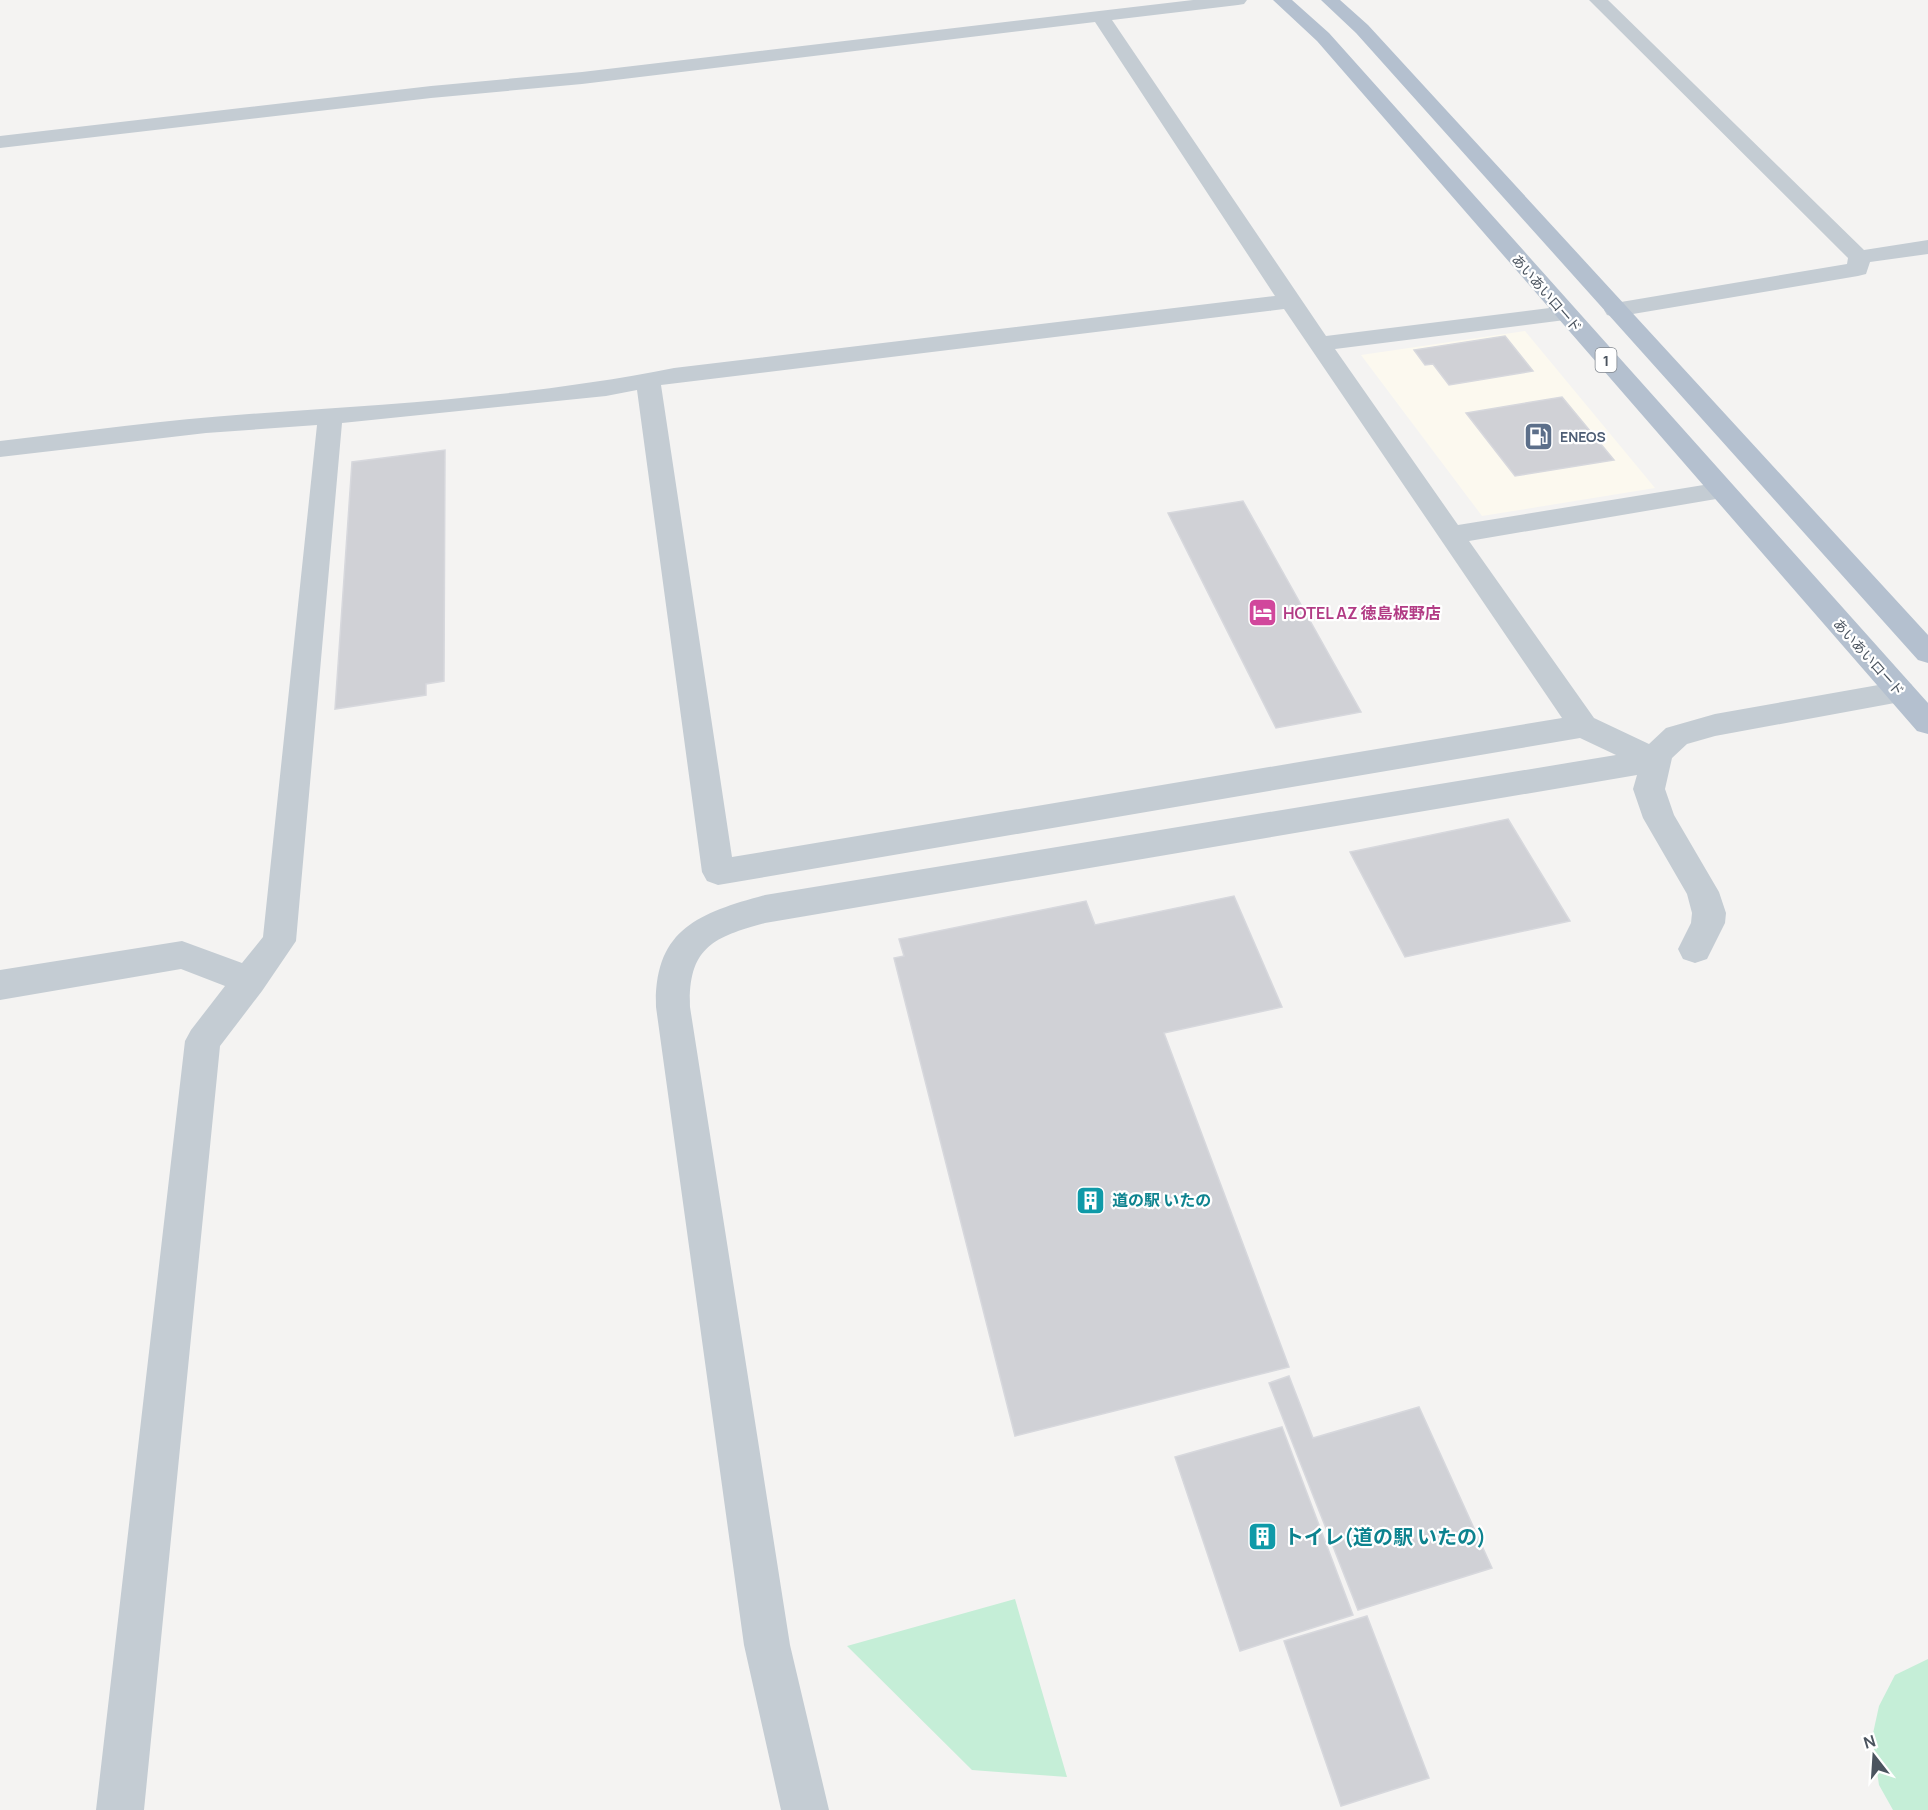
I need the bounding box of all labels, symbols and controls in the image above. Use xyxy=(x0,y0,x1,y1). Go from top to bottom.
street label: あいあいロード xyxy=(1508,250,1586,336)
road number: 1 xyxy=(1596,348,1616,372)
fuel station icon: ENEOS xyxy=(1523,420,1555,452)
place label: ENEOS xyxy=(1560,427,1606,446)
hotel icon: HOTEL AZ 徳島板野店 xyxy=(1246,597,1278,629)
place label: HOTEL AZ 徳島板野店 xyxy=(1283,602,1441,624)
street label: あいあいロード xyxy=(1829,614,1909,700)
building icon: 道の駅 いたの xyxy=(1075,1184,1107,1216)
place label: 道の駅 いたの xyxy=(1112,1189,1211,1211)
building icon: トイレ(道の駅 いたの) xyxy=(1247,1520,1279,1552)
place label: トイレ(道の駅 いたの) xyxy=(1284,1523,1486,1550)
north arrow xyxy=(1844,1726,1904,1786)
text: N xyxy=(1861,1729,1878,1754)

